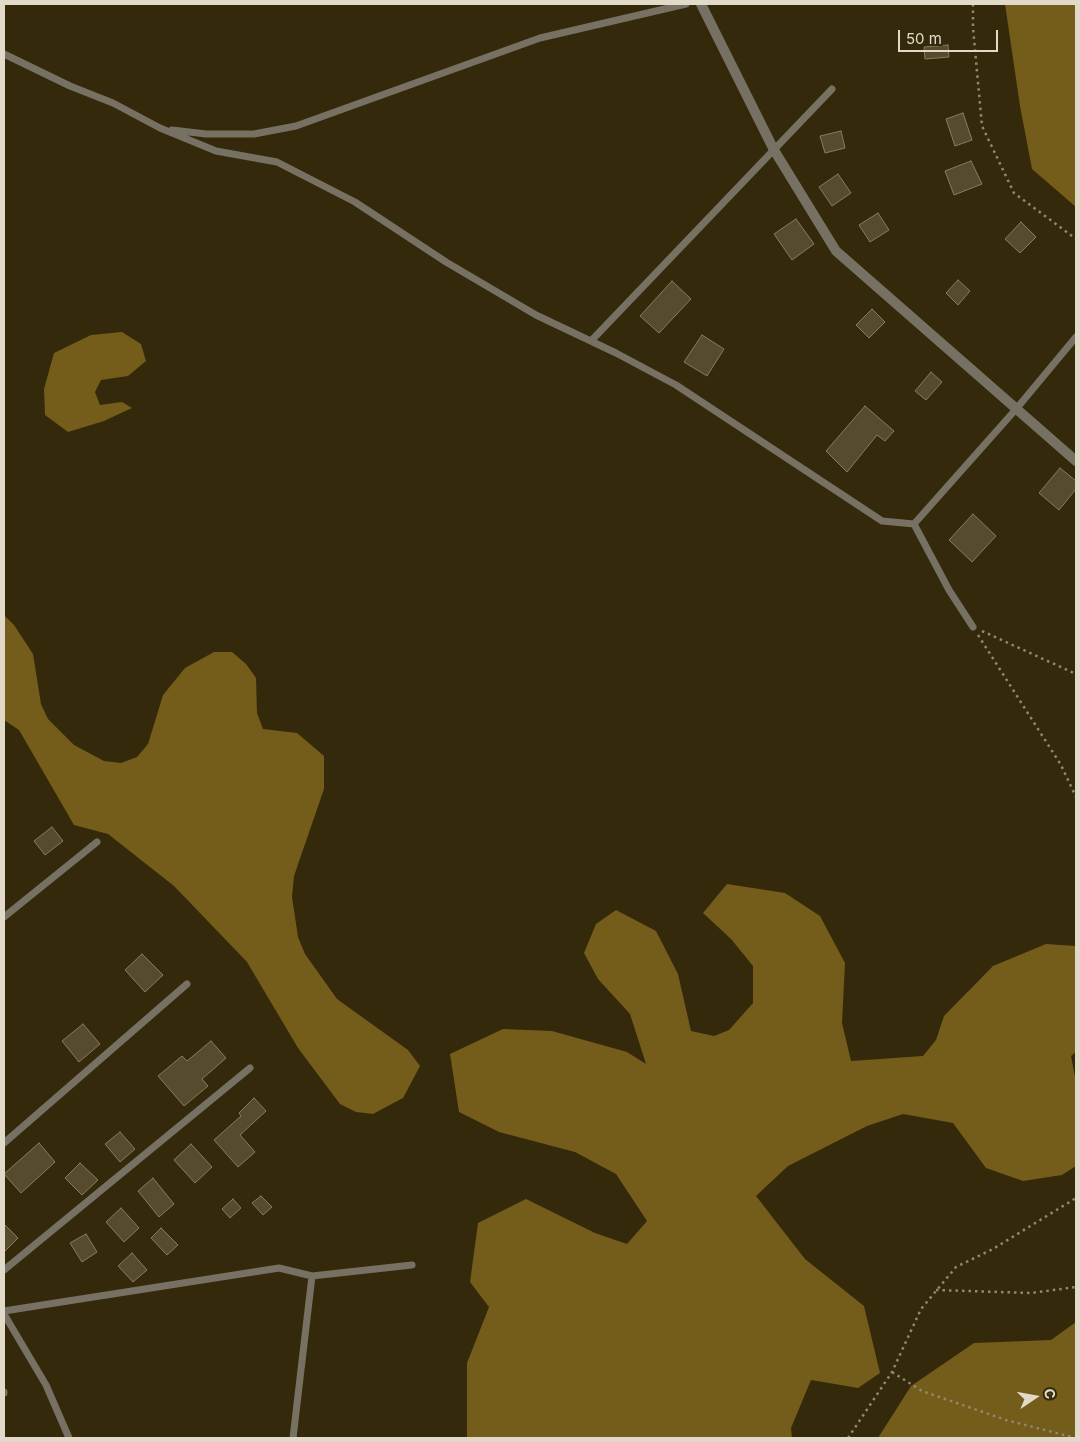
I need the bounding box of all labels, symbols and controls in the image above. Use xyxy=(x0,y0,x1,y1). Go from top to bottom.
scale bar xyxy=(900,20,1000,52)
text: 50 m xyxy=(906,29,942,48)
north arrow xyxy=(1010,1372,1060,1422)
text: С xyxy=(1041,1387,1060,1401)

